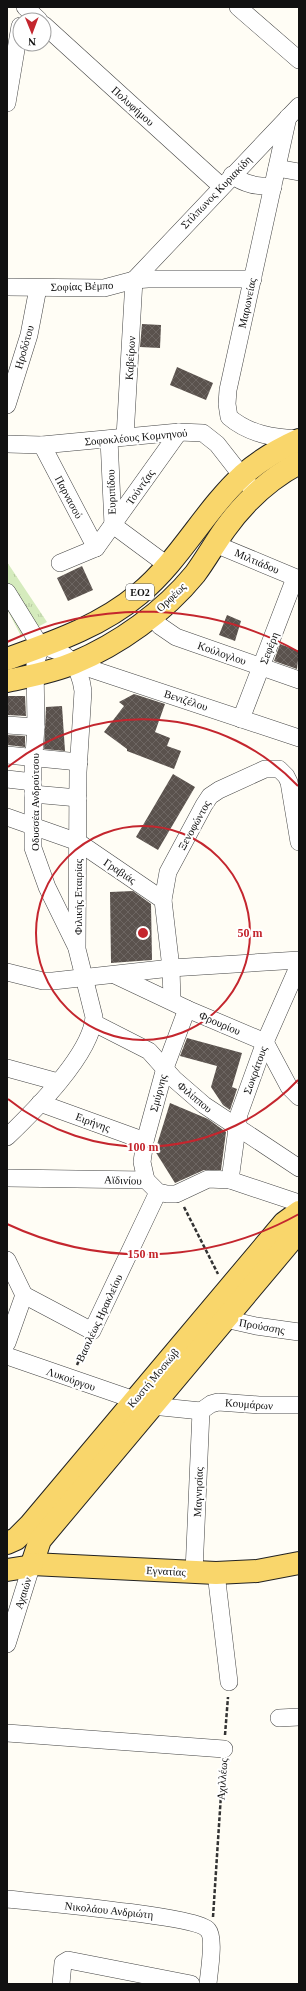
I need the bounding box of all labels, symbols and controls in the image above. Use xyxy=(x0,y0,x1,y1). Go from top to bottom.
north arrow xyxy=(12,12,52,52)
text: N xyxy=(28,36,36,48)
street label: Πολυφήμου xyxy=(109,84,157,129)
street label: Στίλπωνος Κυριακίδη xyxy=(178,153,254,231)
street label: Μαρωνείας xyxy=(236,276,258,329)
street label: Σοφίας Βέμπο xyxy=(50,279,114,293)
street label: Ηροδότου xyxy=(12,323,36,370)
street label: Καβείρων xyxy=(123,336,137,380)
street label: Σοφοκλέους Κομνηνού xyxy=(84,426,189,447)
street label: Τούντζας xyxy=(123,466,158,508)
street label: Ευριπίδου xyxy=(104,469,118,515)
street label: Παρνασού xyxy=(53,474,86,521)
street label: Μιλτιάδου xyxy=(233,546,282,576)
street label: Ορφέως xyxy=(154,580,189,614)
road number: ΕΟ2 xyxy=(126,584,154,600)
street label: Σεφέρη xyxy=(257,630,281,666)
street label: Κούλογλου xyxy=(196,639,249,667)
street label: Βενιζέλου xyxy=(162,687,210,714)
street label: Οδυσσέα Ανδρούτσου xyxy=(29,752,41,851)
street label: Ξενοφώντος xyxy=(175,797,213,852)
street label: Γραβιάς xyxy=(102,856,139,886)
street label: Φιλικής Εταιρίας xyxy=(72,858,84,935)
centre of rings xyxy=(136,926,150,940)
text: 50 m xyxy=(238,926,263,940)
street label: Φρουρίου xyxy=(197,1009,243,1037)
street label: Σωκράτους xyxy=(241,1044,269,1096)
street label: Σμύρνης xyxy=(147,1072,169,1113)
street label: Φιλίππου xyxy=(175,1079,215,1115)
street label: Ειρήνης xyxy=(74,1110,113,1134)
text: 100 m xyxy=(128,1140,159,1154)
street label: Αϊδινίου xyxy=(104,1173,143,1187)
text: 150 m xyxy=(128,1247,159,1261)
street label: Βασιλέως Ηρακλείου xyxy=(74,1272,125,1364)
street label: Προύσσης xyxy=(238,1316,286,1336)
street label: Κωστή Μοσκώβ xyxy=(125,1346,181,1410)
street label: Λυκούργου xyxy=(45,1365,98,1393)
street label: Κουμάρων xyxy=(225,1396,274,1412)
street label: Μαγνησίας xyxy=(191,1466,205,1517)
street label: Εγνατίας xyxy=(146,1564,187,1578)
street label: Αχαιών xyxy=(12,1576,34,1610)
street label: Αχιλλέως xyxy=(215,1757,229,1800)
street label: Νικολάου Ανδριώτη xyxy=(64,1899,154,1921)

